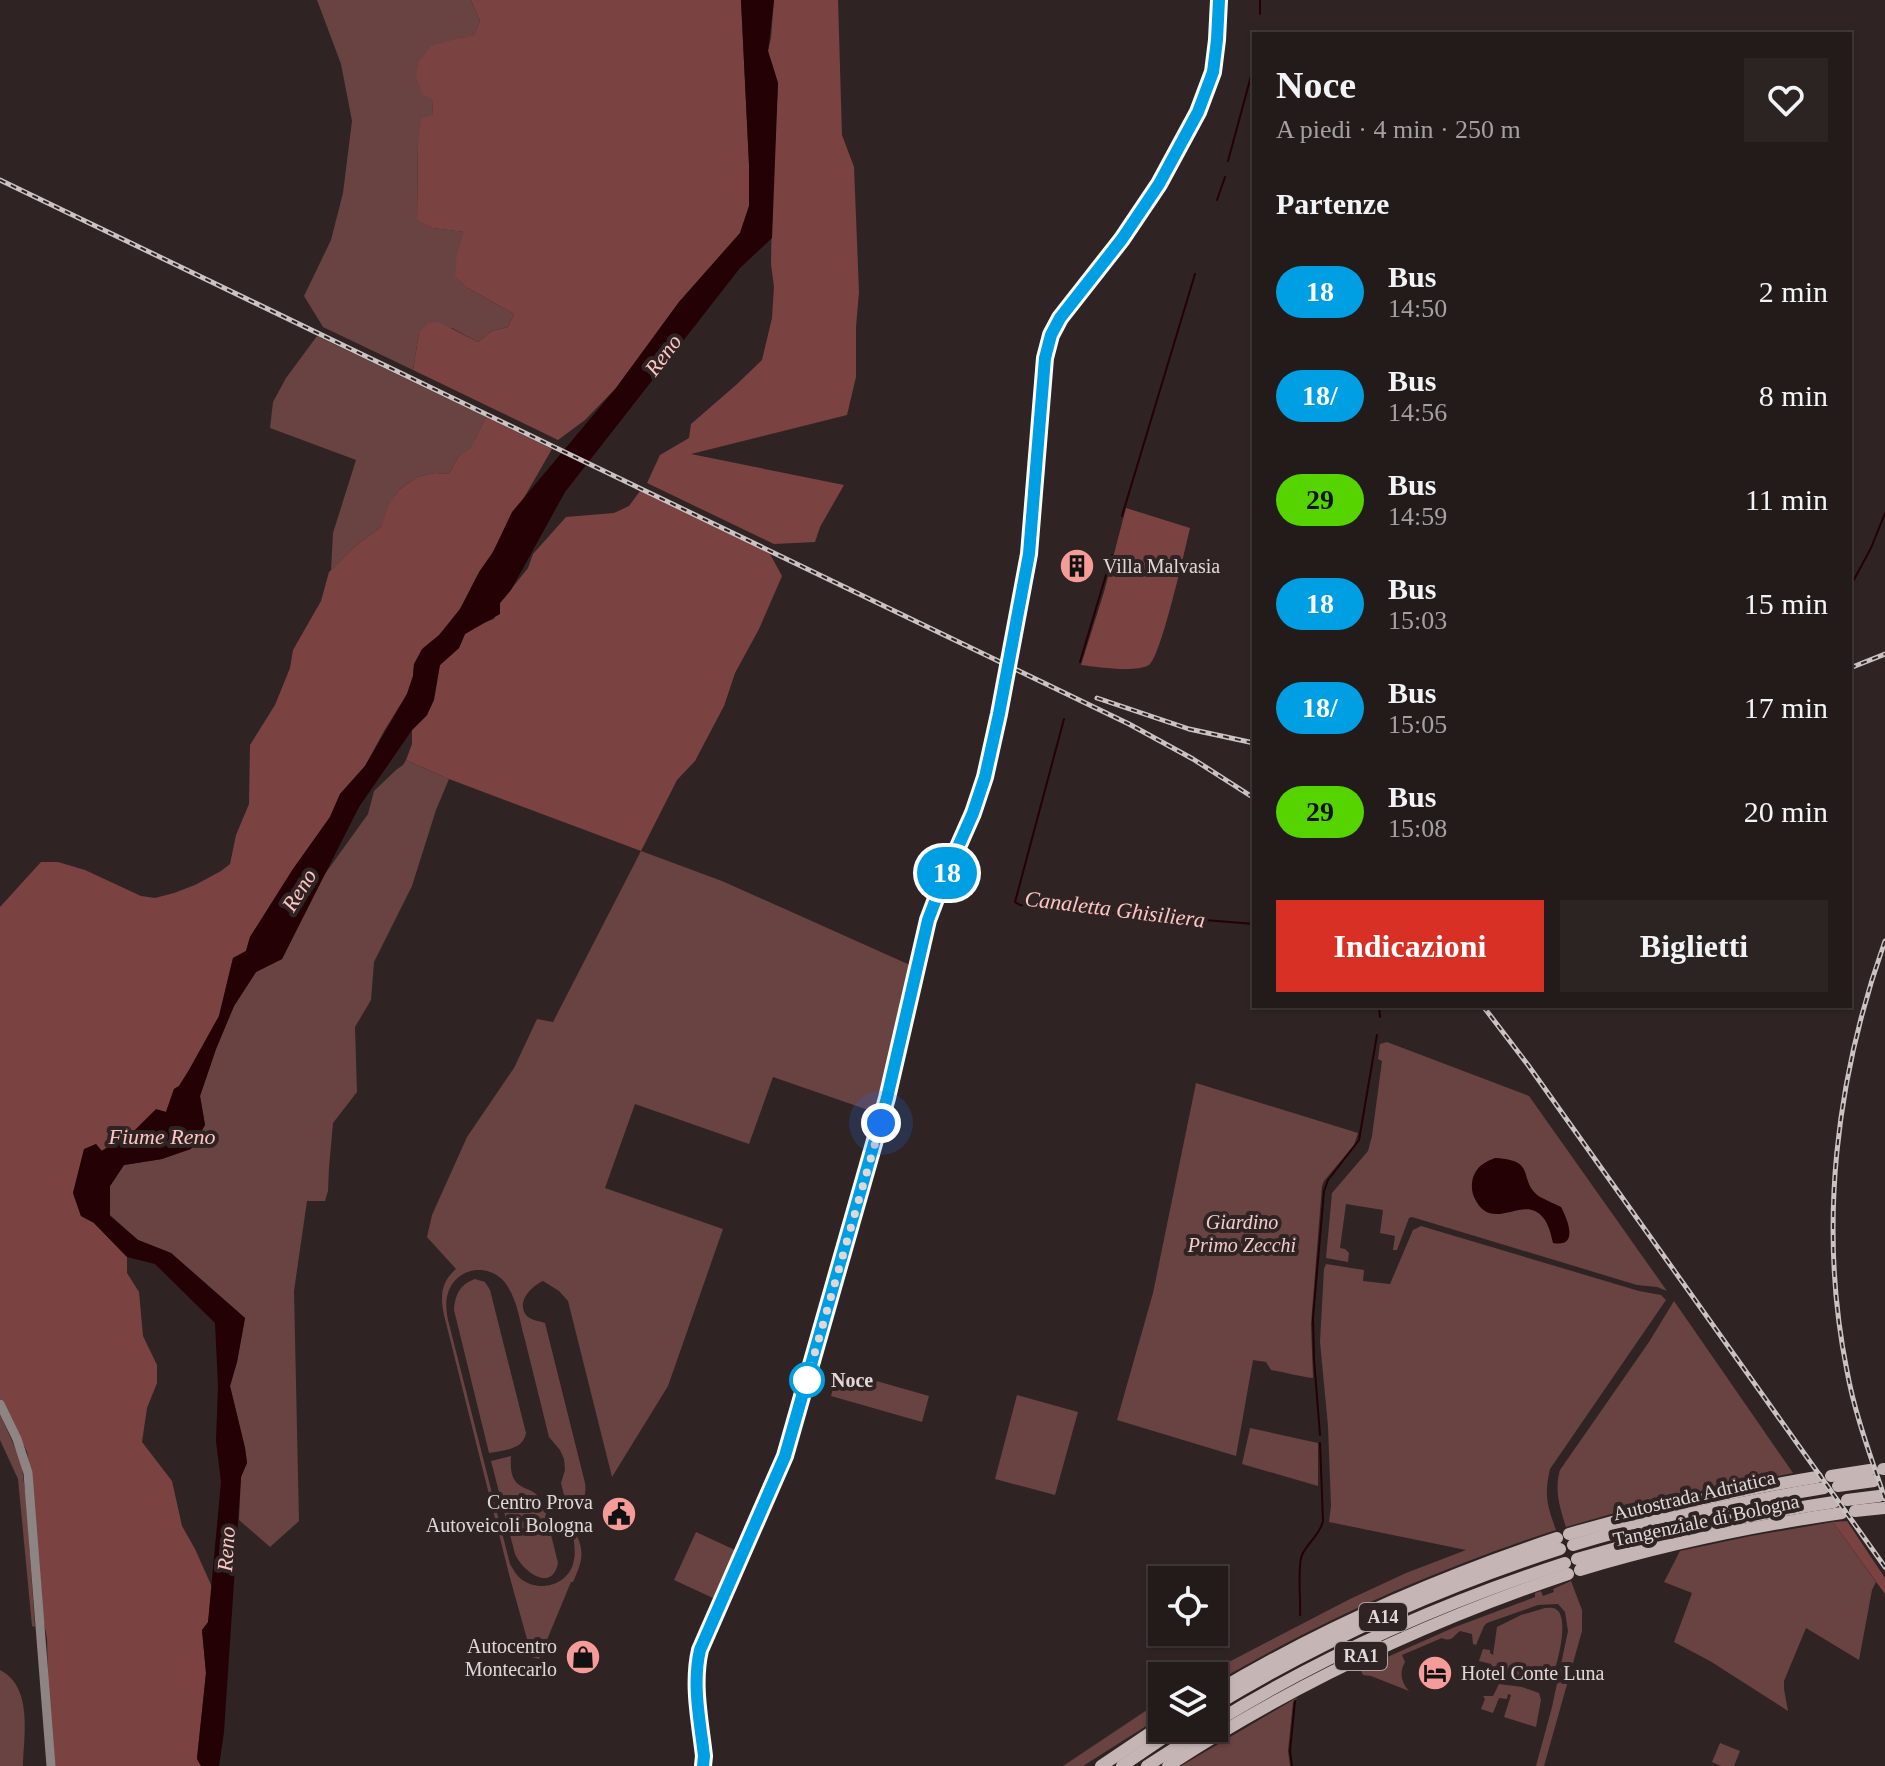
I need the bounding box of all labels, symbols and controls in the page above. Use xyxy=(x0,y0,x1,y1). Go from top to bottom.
button: heart xyxy=(1744,58,1828,142)
text: Noce xyxy=(1276,64,1356,106)
text: A piedi · 4 min · 250 m xyxy=(1276,115,1521,144)
text: Partenze xyxy=(1276,187,1389,220)
text: Bus xyxy=(1388,260,1436,293)
text: 2 min xyxy=(1759,275,1828,308)
text: 18 xyxy=(1306,276,1334,307)
text: 14:50 xyxy=(1388,294,1447,323)
water label: Reno xyxy=(639,329,687,381)
text: Bus xyxy=(1388,364,1436,397)
text: 8 min xyxy=(1759,379,1828,412)
text: 18/ xyxy=(1302,380,1338,411)
text: 14:56 xyxy=(1388,398,1447,427)
text: Bus xyxy=(1388,468,1436,501)
text: 11 min xyxy=(1745,483,1828,516)
text: 29 xyxy=(1306,484,1334,515)
text: 14:59 xyxy=(1388,502,1447,531)
building icon: Villa Malvasia xyxy=(1058,547,1096,585)
place label: Villa Malvasia xyxy=(1103,555,1220,577)
text: Bus xyxy=(1388,572,1436,605)
text: 15 min xyxy=(1744,587,1828,620)
text: 18 xyxy=(1306,588,1334,619)
text: 15:03 xyxy=(1388,606,1447,635)
text: Bus xyxy=(1388,676,1436,709)
text: 17 min xyxy=(1744,691,1828,724)
text: 18/ xyxy=(1302,692,1338,723)
text: 15:05 xyxy=(1388,710,1447,739)
text: Bus xyxy=(1388,780,1436,813)
text: 20 min xyxy=(1744,795,1828,828)
text: 29 xyxy=(1306,796,1334,827)
text: 15:08 xyxy=(1388,814,1447,843)
line badge: 18 xyxy=(911,847,983,899)
text: 18 xyxy=(933,857,961,888)
water label: Reno xyxy=(276,864,322,917)
water label: Canaletta Ghisiliera xyxy=(1023,886,1207,932)
button: Indicazioni xyxy=(1276,900,1544,992)
button: Biglietti xyxy=(1560,900,1828,992)
your location xyxy=(861,1103,901,1143)
water label: Fiume Reno xyxy=(108,1124,215,1149)
park label: Giardino Primo Zecchi xyxy=(1187,1211,1296,1256)
marker: Noce xyxy=(790,1363,824,1397)
place label: Noce xyxy=(831,1369,873,1391)
street label: Autostrada Adriatica xyxy=(1611,1466,1777,1524)
street label: Tangenziale di Bologna xyxy=(1611,1490,1801,1551)
place label: Centro Prova Autoveicoli Bologna xyxy=(426,1491,593,1537)
public building icon: Centro Prova Autoveicoli Bologna xyxy=(600,1495,638,1533)
water label: Reno xyxy=(212,1526,240,1573)
map controls xyxy=(1148,1566,1228,1742)
button: locate xyxy=(1148,1566,1228,1646)
road number: A14 xyxy=(1359,1603,1407,1631)
place label: Autocentro Montecarlo xyxy=(465,1635,557,1680)
shop icon: Autocentro Montecarlo xyxy=(564,1638,602,1676)
road number: RA1 xyxy=(1335,1642,1387,1670)
hotel icon: Hotel Conte Luna xyxy=(1416,1654,1454,1692)
button: layers xyxy=(1148,1662,1228,1742)
place label: Hotel Conte Luna xyxy=(1461,1662,1604,1684)

